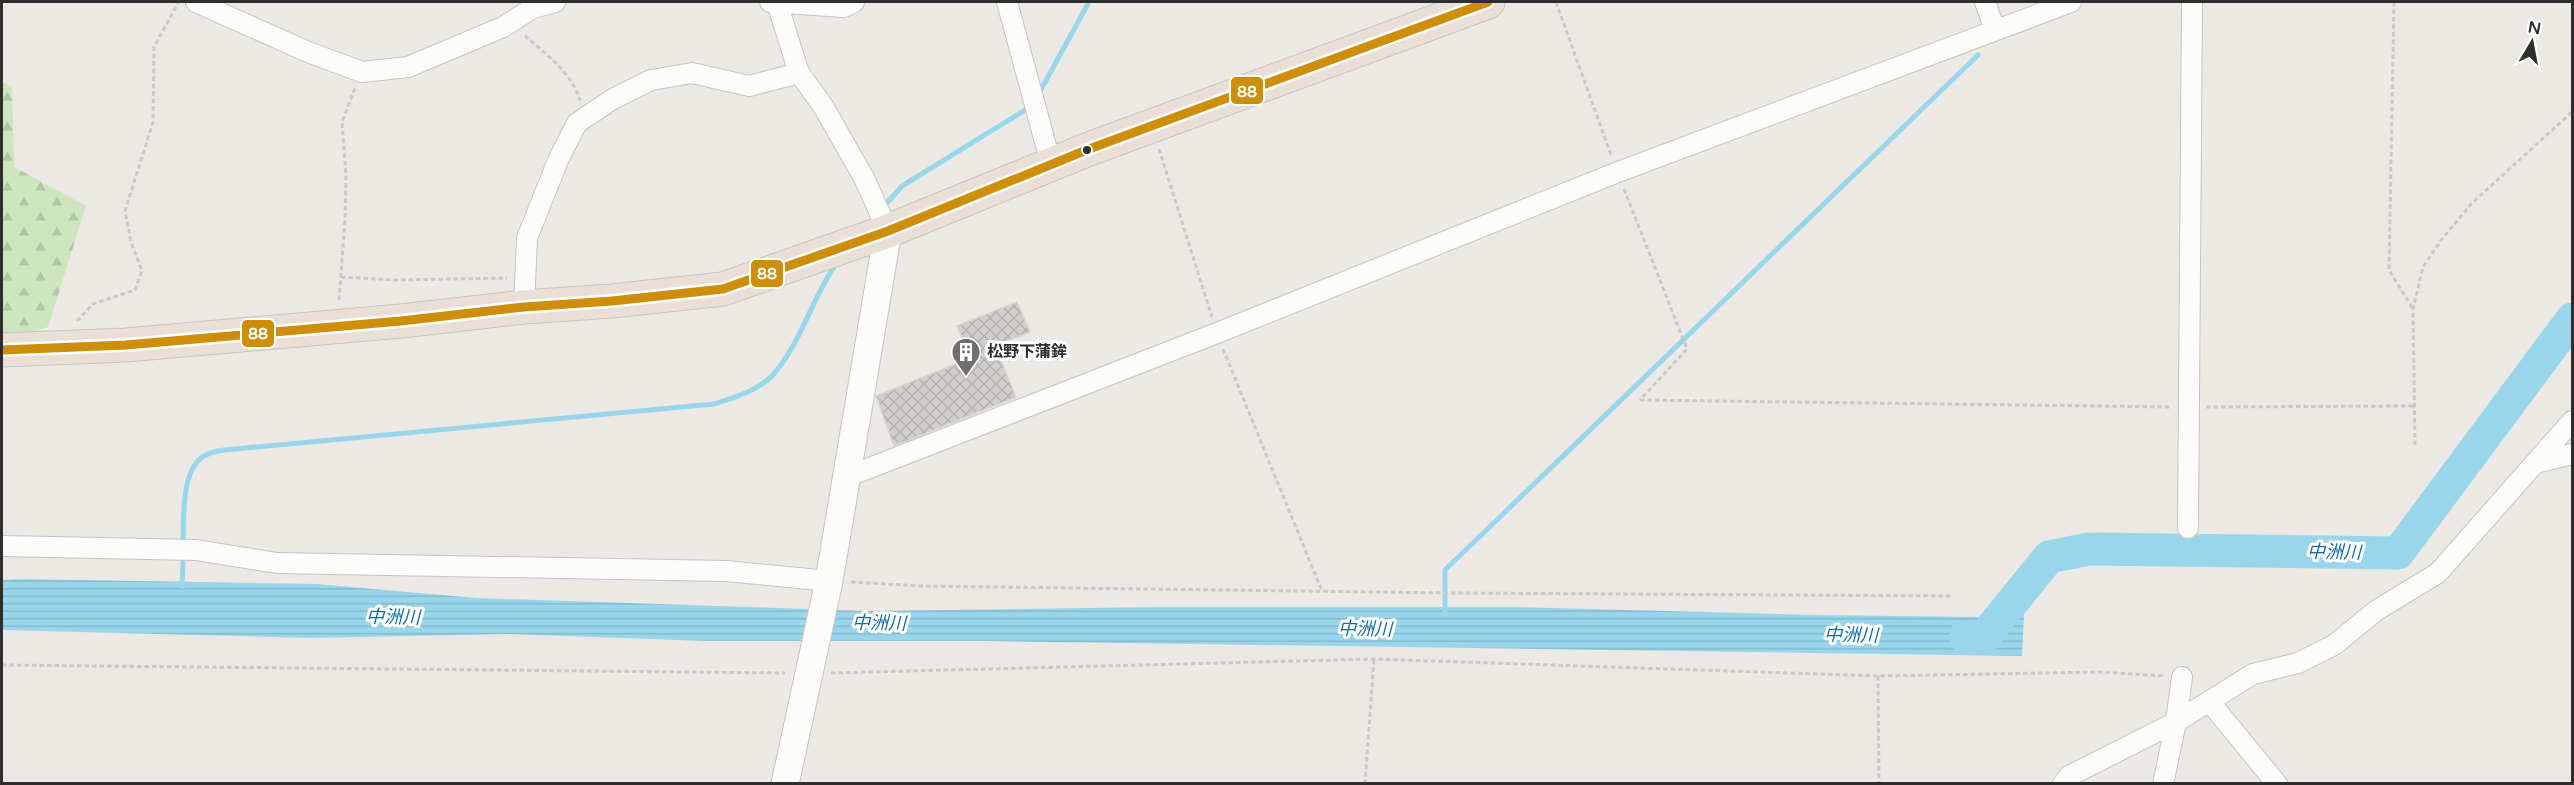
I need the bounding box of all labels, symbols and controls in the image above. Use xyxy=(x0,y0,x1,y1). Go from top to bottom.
north arrow xyxy=(2502,12,2562,72)
text: N xyxy=(2526,17,2542,39)
line badge: 88 xyxy=(1230,76,1264,105)
text: 88 xyxy=(1237,82,1257,102)
unlabelled marker xyxy=(1081,144,1093,156)
line badge: 88 xyxy=(750,259,784,288)
text: 88 xyxy=(757,264,777,284)
line badge: 88 xyxy=(241,319,275,348)
text: 88 xyxy=(248,324,268,344)
building icon: 松野下蒲鉾 xyxy=(950,336,982,378)
place label: 松野下蒲鉾 xyxy=(987,342,1067,362)
water label: 中洲川 xyxy=(2307,541,2363,564)
water label: 中洲川 xyxy=(366,606,422,629)
water label: 中洲川 xyxy=(852,612,908,635)
water label: 中洲川 xyxy=(1338,618,1394,641)
water label: 中洲川 xyxy=(1824,624,1880,647)

